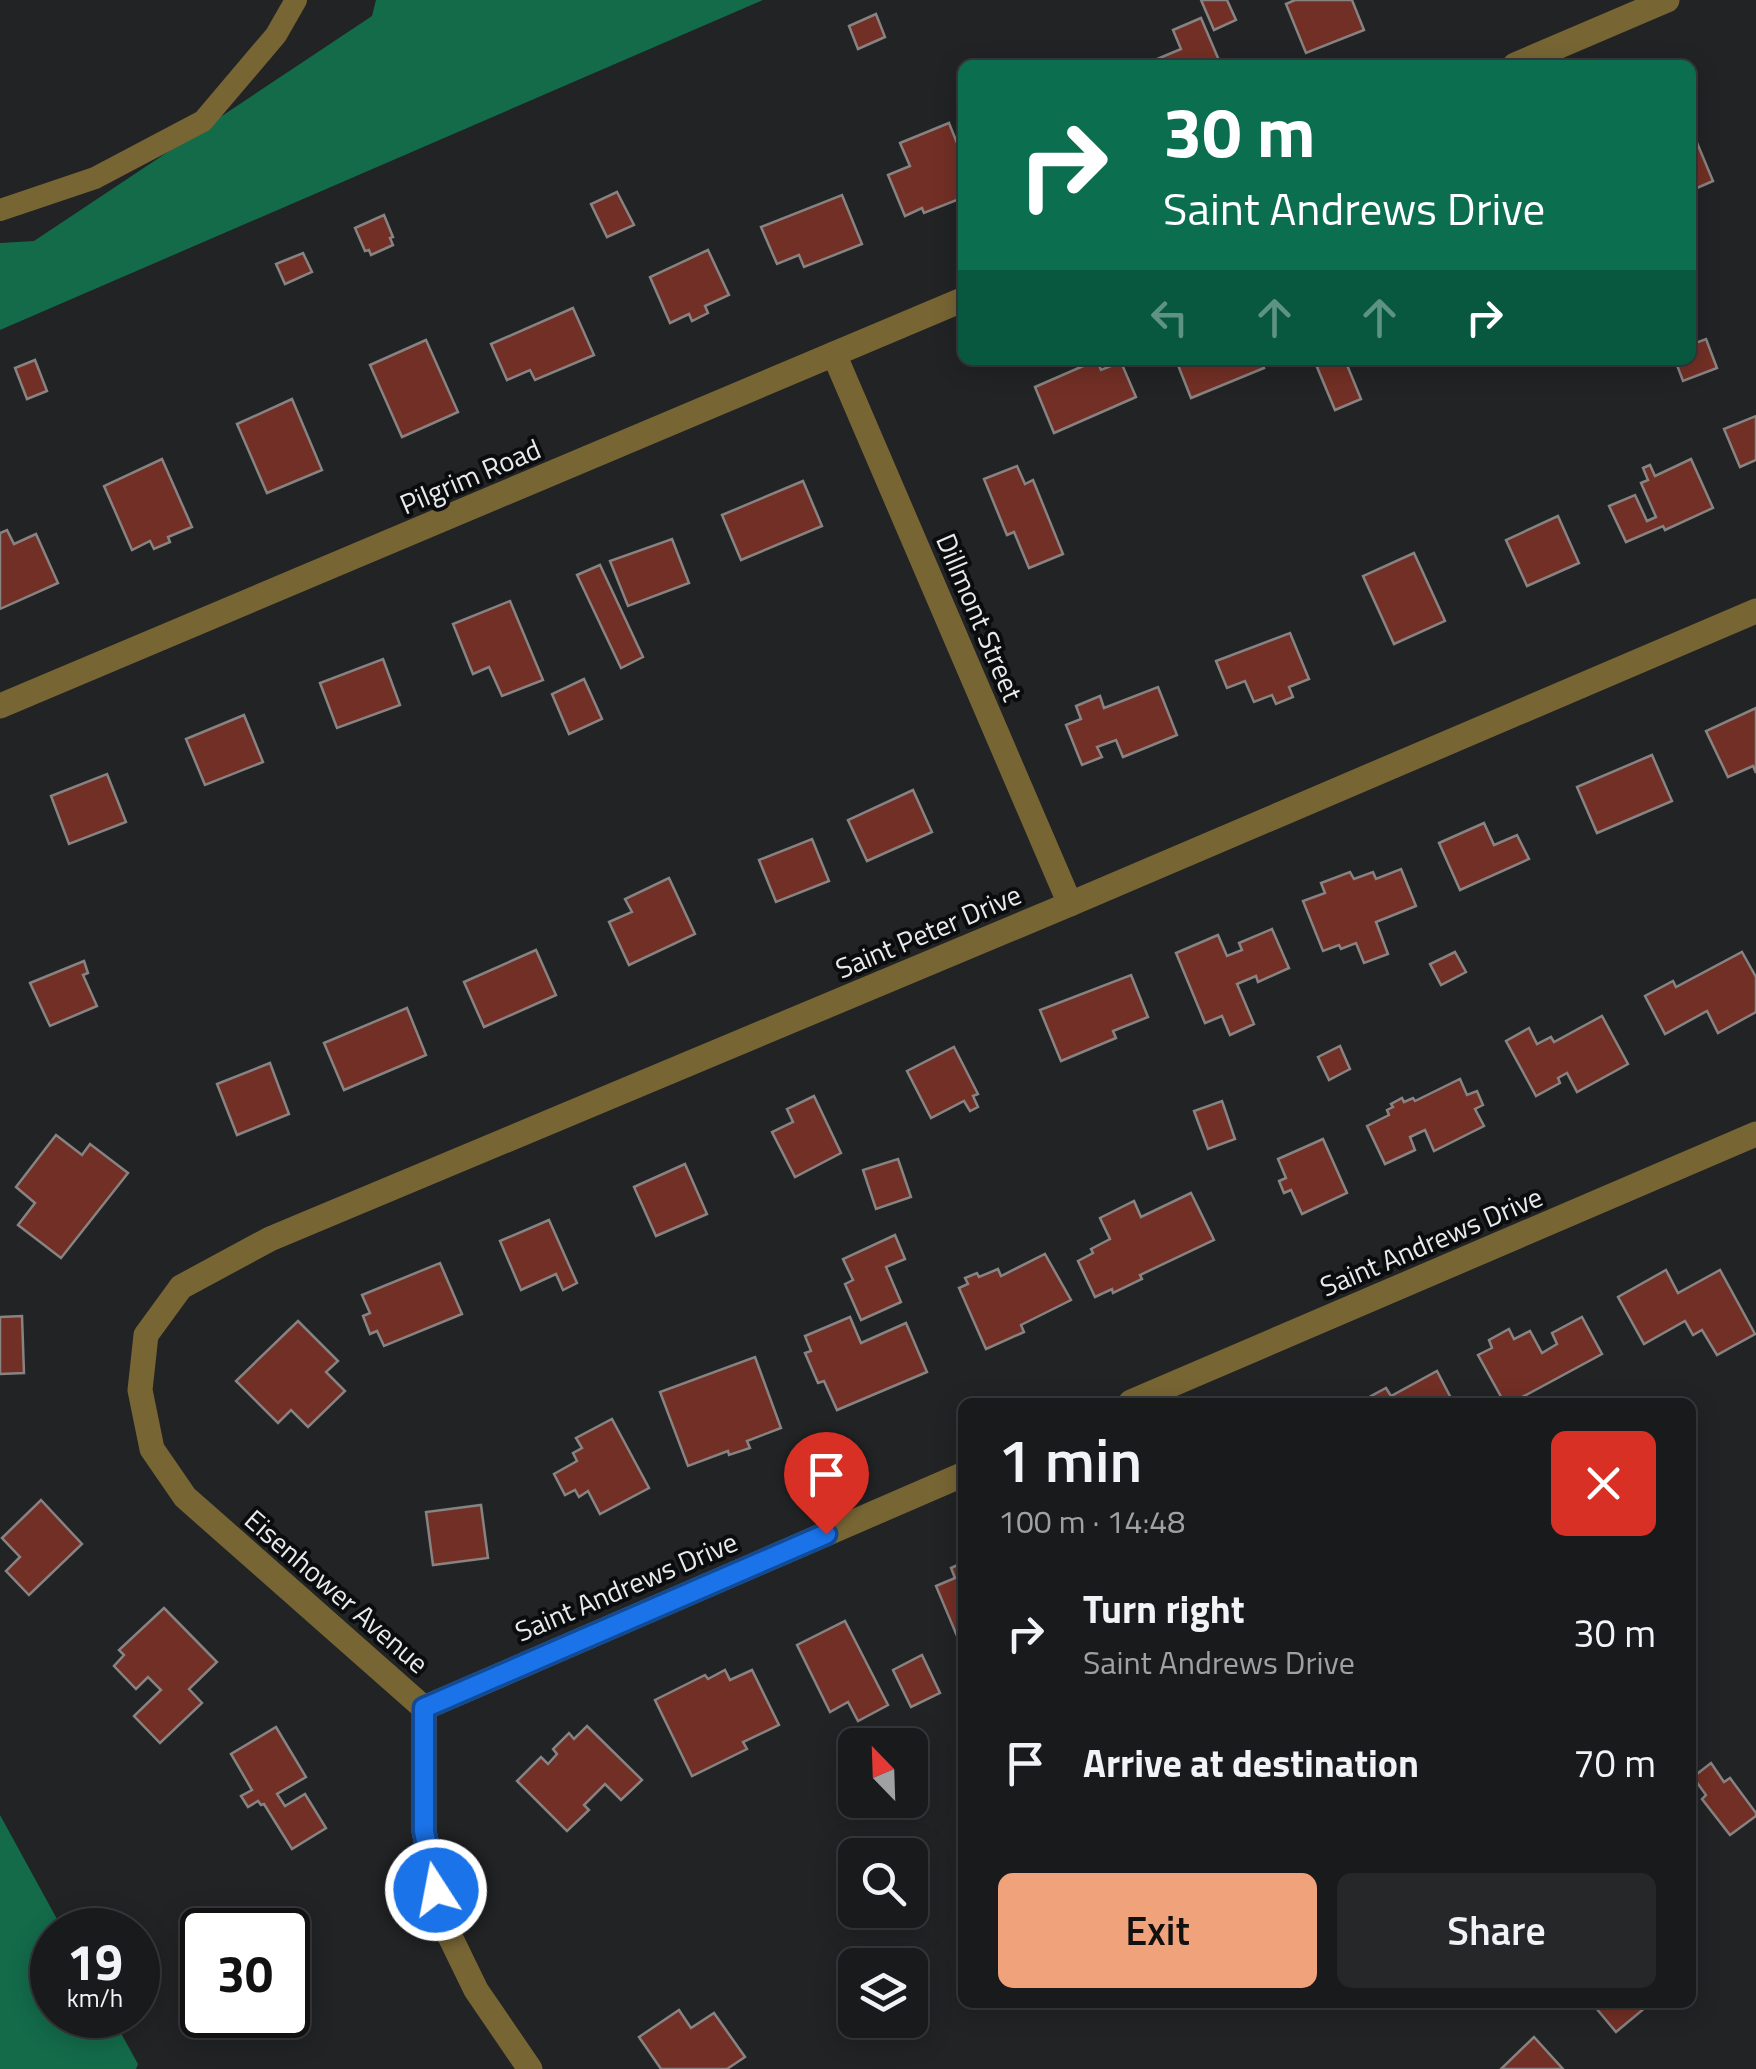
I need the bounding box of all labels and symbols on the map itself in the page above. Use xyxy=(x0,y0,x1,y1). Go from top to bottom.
street label: Pilgrim Road xyxy=(393,427,547,525)
street label: Dillmont Street xyxy=(925,526,1035,708)
street label: Saint Peter Drive xyxy=(829,873,1027,989)
street label: Saint Andrews Drive xyxy=(1313,1175,1549,1307)
pin xyxy=(784,1432,869,1535)
street label: Eisenhower Avenue xyxy=(235,1499,439,1683)
street label: Saint Andrews Drive xyxy=(508,1520,744,1652)
north arrow xyxy=(838,1728,928,1818)
position arrow xyxy=(384,1838,488,1942)
speed limit sign: 30 xyxy=(180,1908,310,2038)

